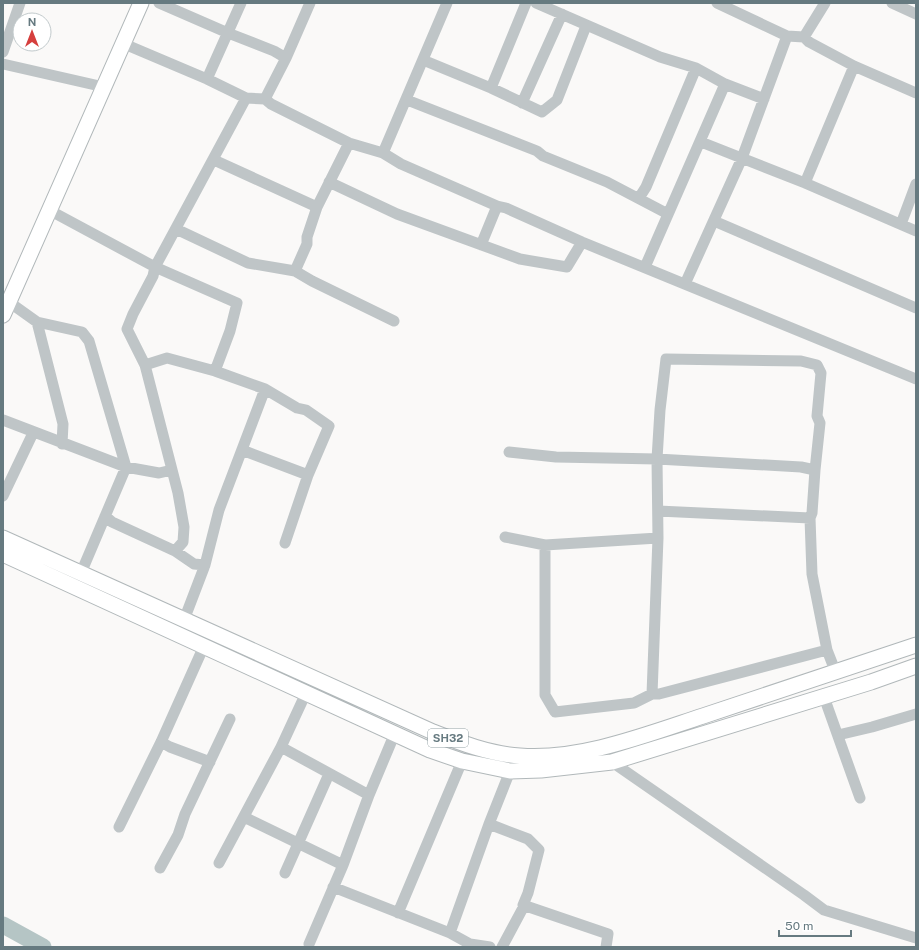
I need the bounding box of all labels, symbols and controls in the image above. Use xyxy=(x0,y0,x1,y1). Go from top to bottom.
north arrow xyxy=(12,12,52,52)
text: N xyxy=(28,16,36,28)
road number: SH32 xyxy=(428,729,468,747)
scale bar xyxy=(779,912,851,938)
text: 50 m xyxy=(785,919,813,933)

